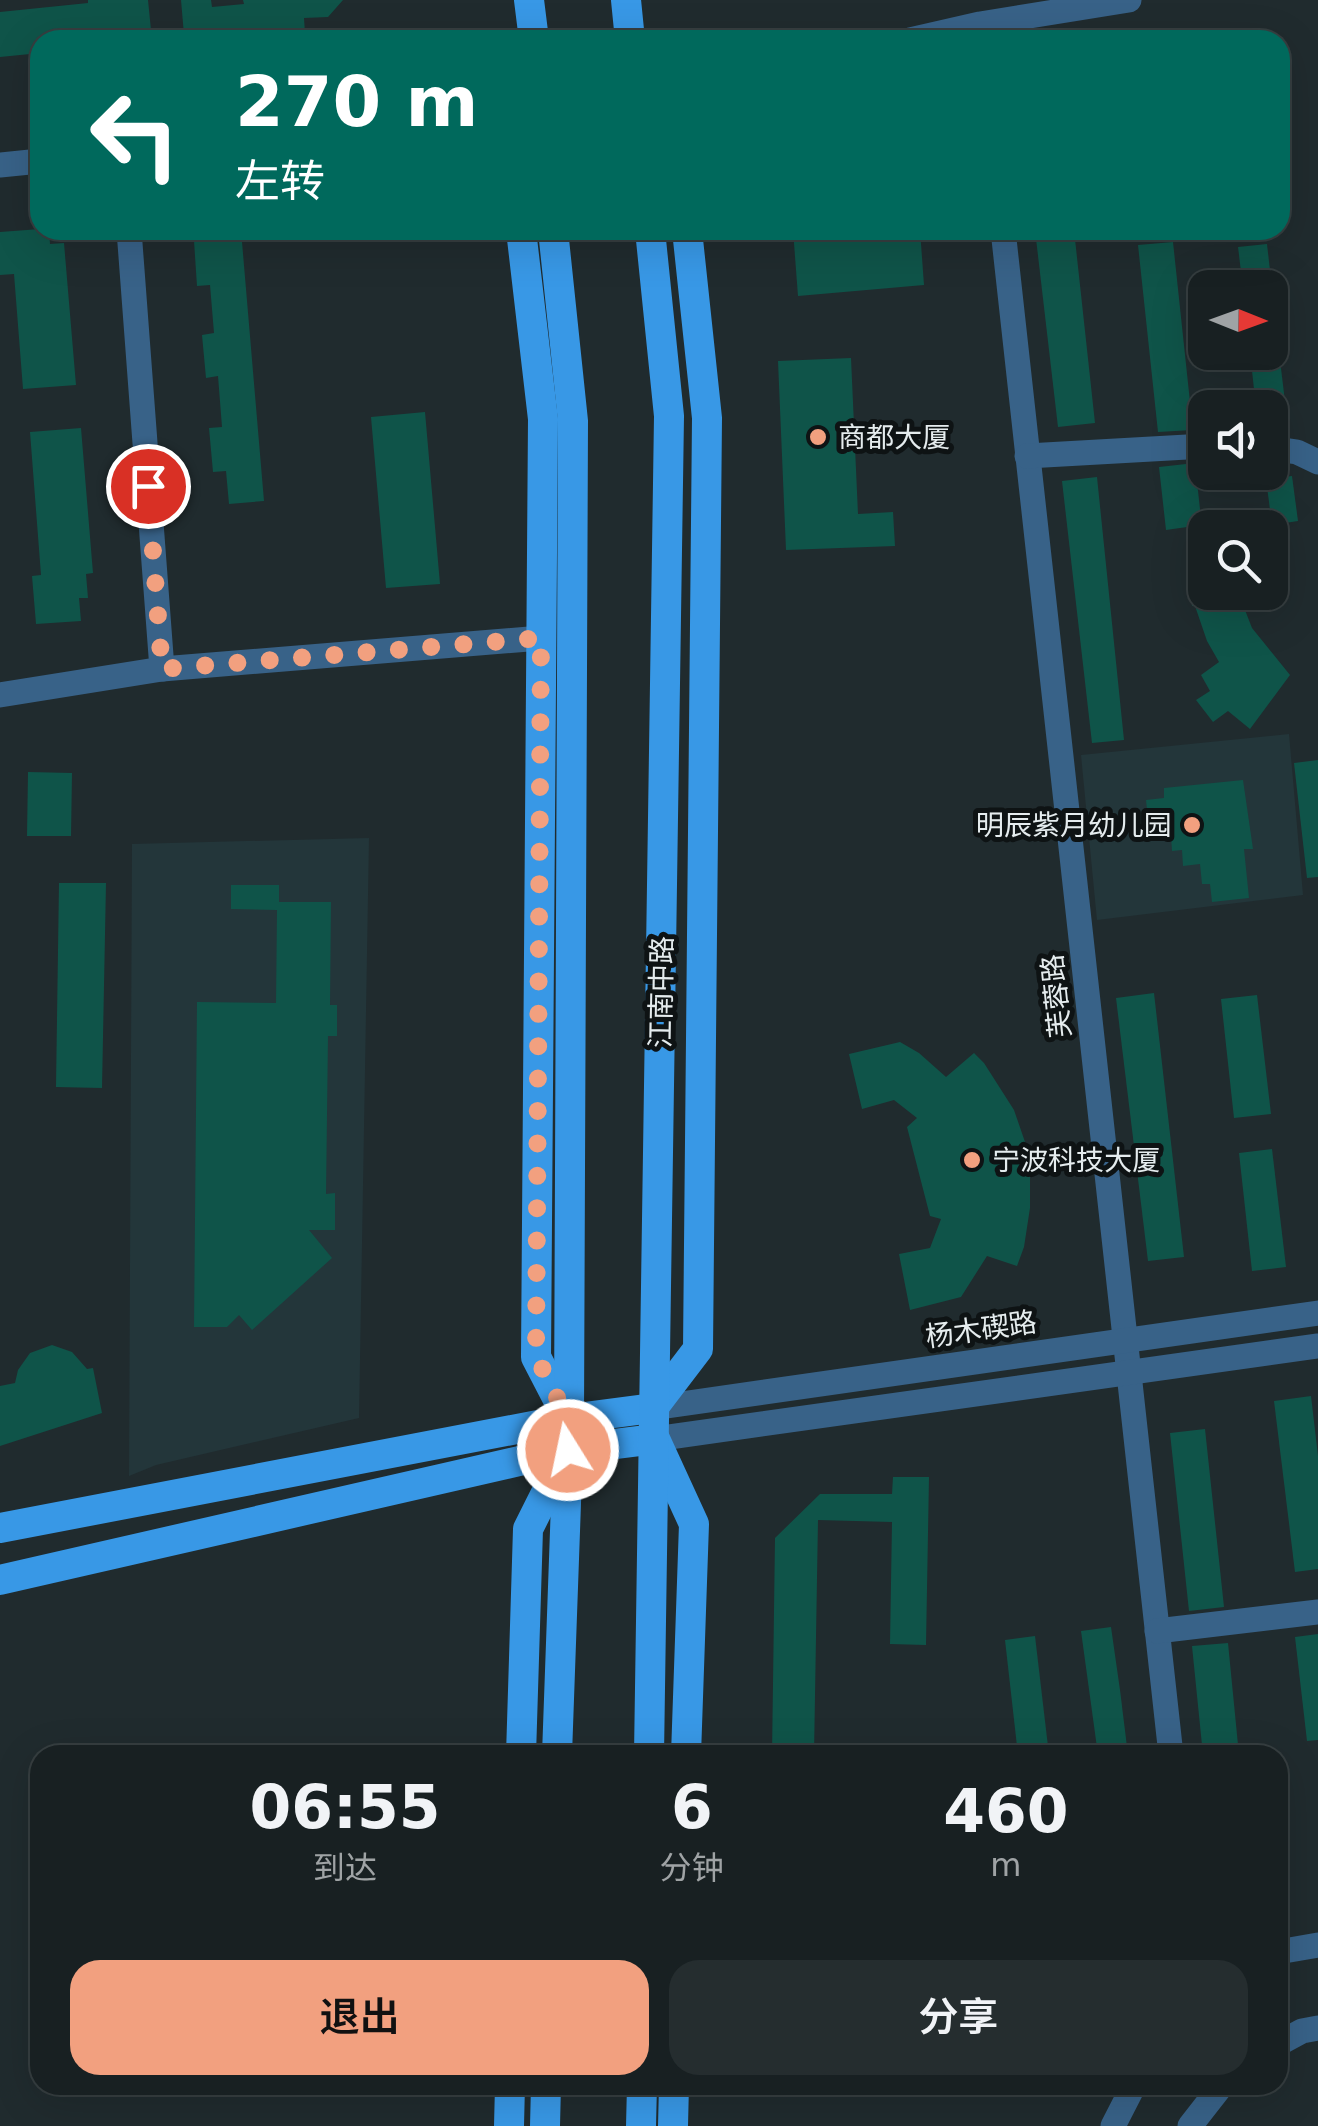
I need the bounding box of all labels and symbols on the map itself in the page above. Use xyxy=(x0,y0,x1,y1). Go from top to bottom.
north arrow xyxy=(1188,270,1288,370)
place label: 商都大厦 xyxy=(838,421,950,454)
marker: 商都大厦 xyxy=(807,426,829,448)
pin xyxy=(106,444,191,529)
place label: 明辰紫月幼儿园 xyxy=(976,809,1172,842)
marker: 明辰紫月幼儿园 xyxy=(1181,814,1203,836)
street label: 江南中路 xyxy=(644,936,679,1048)
street label: 芙蓉路 xyxy=(1036,952,1077,1039)
place label: 宁波科技大厦 xyxy=(992,1144,1160,1177)
marker: 宁波科技大厦 xyxy=(961,1149,983,1171)
street label: 杨木碶路 xyxy=(923,1305,1039,1354)
position arrow xyxy=(516,1398,620,1502)

